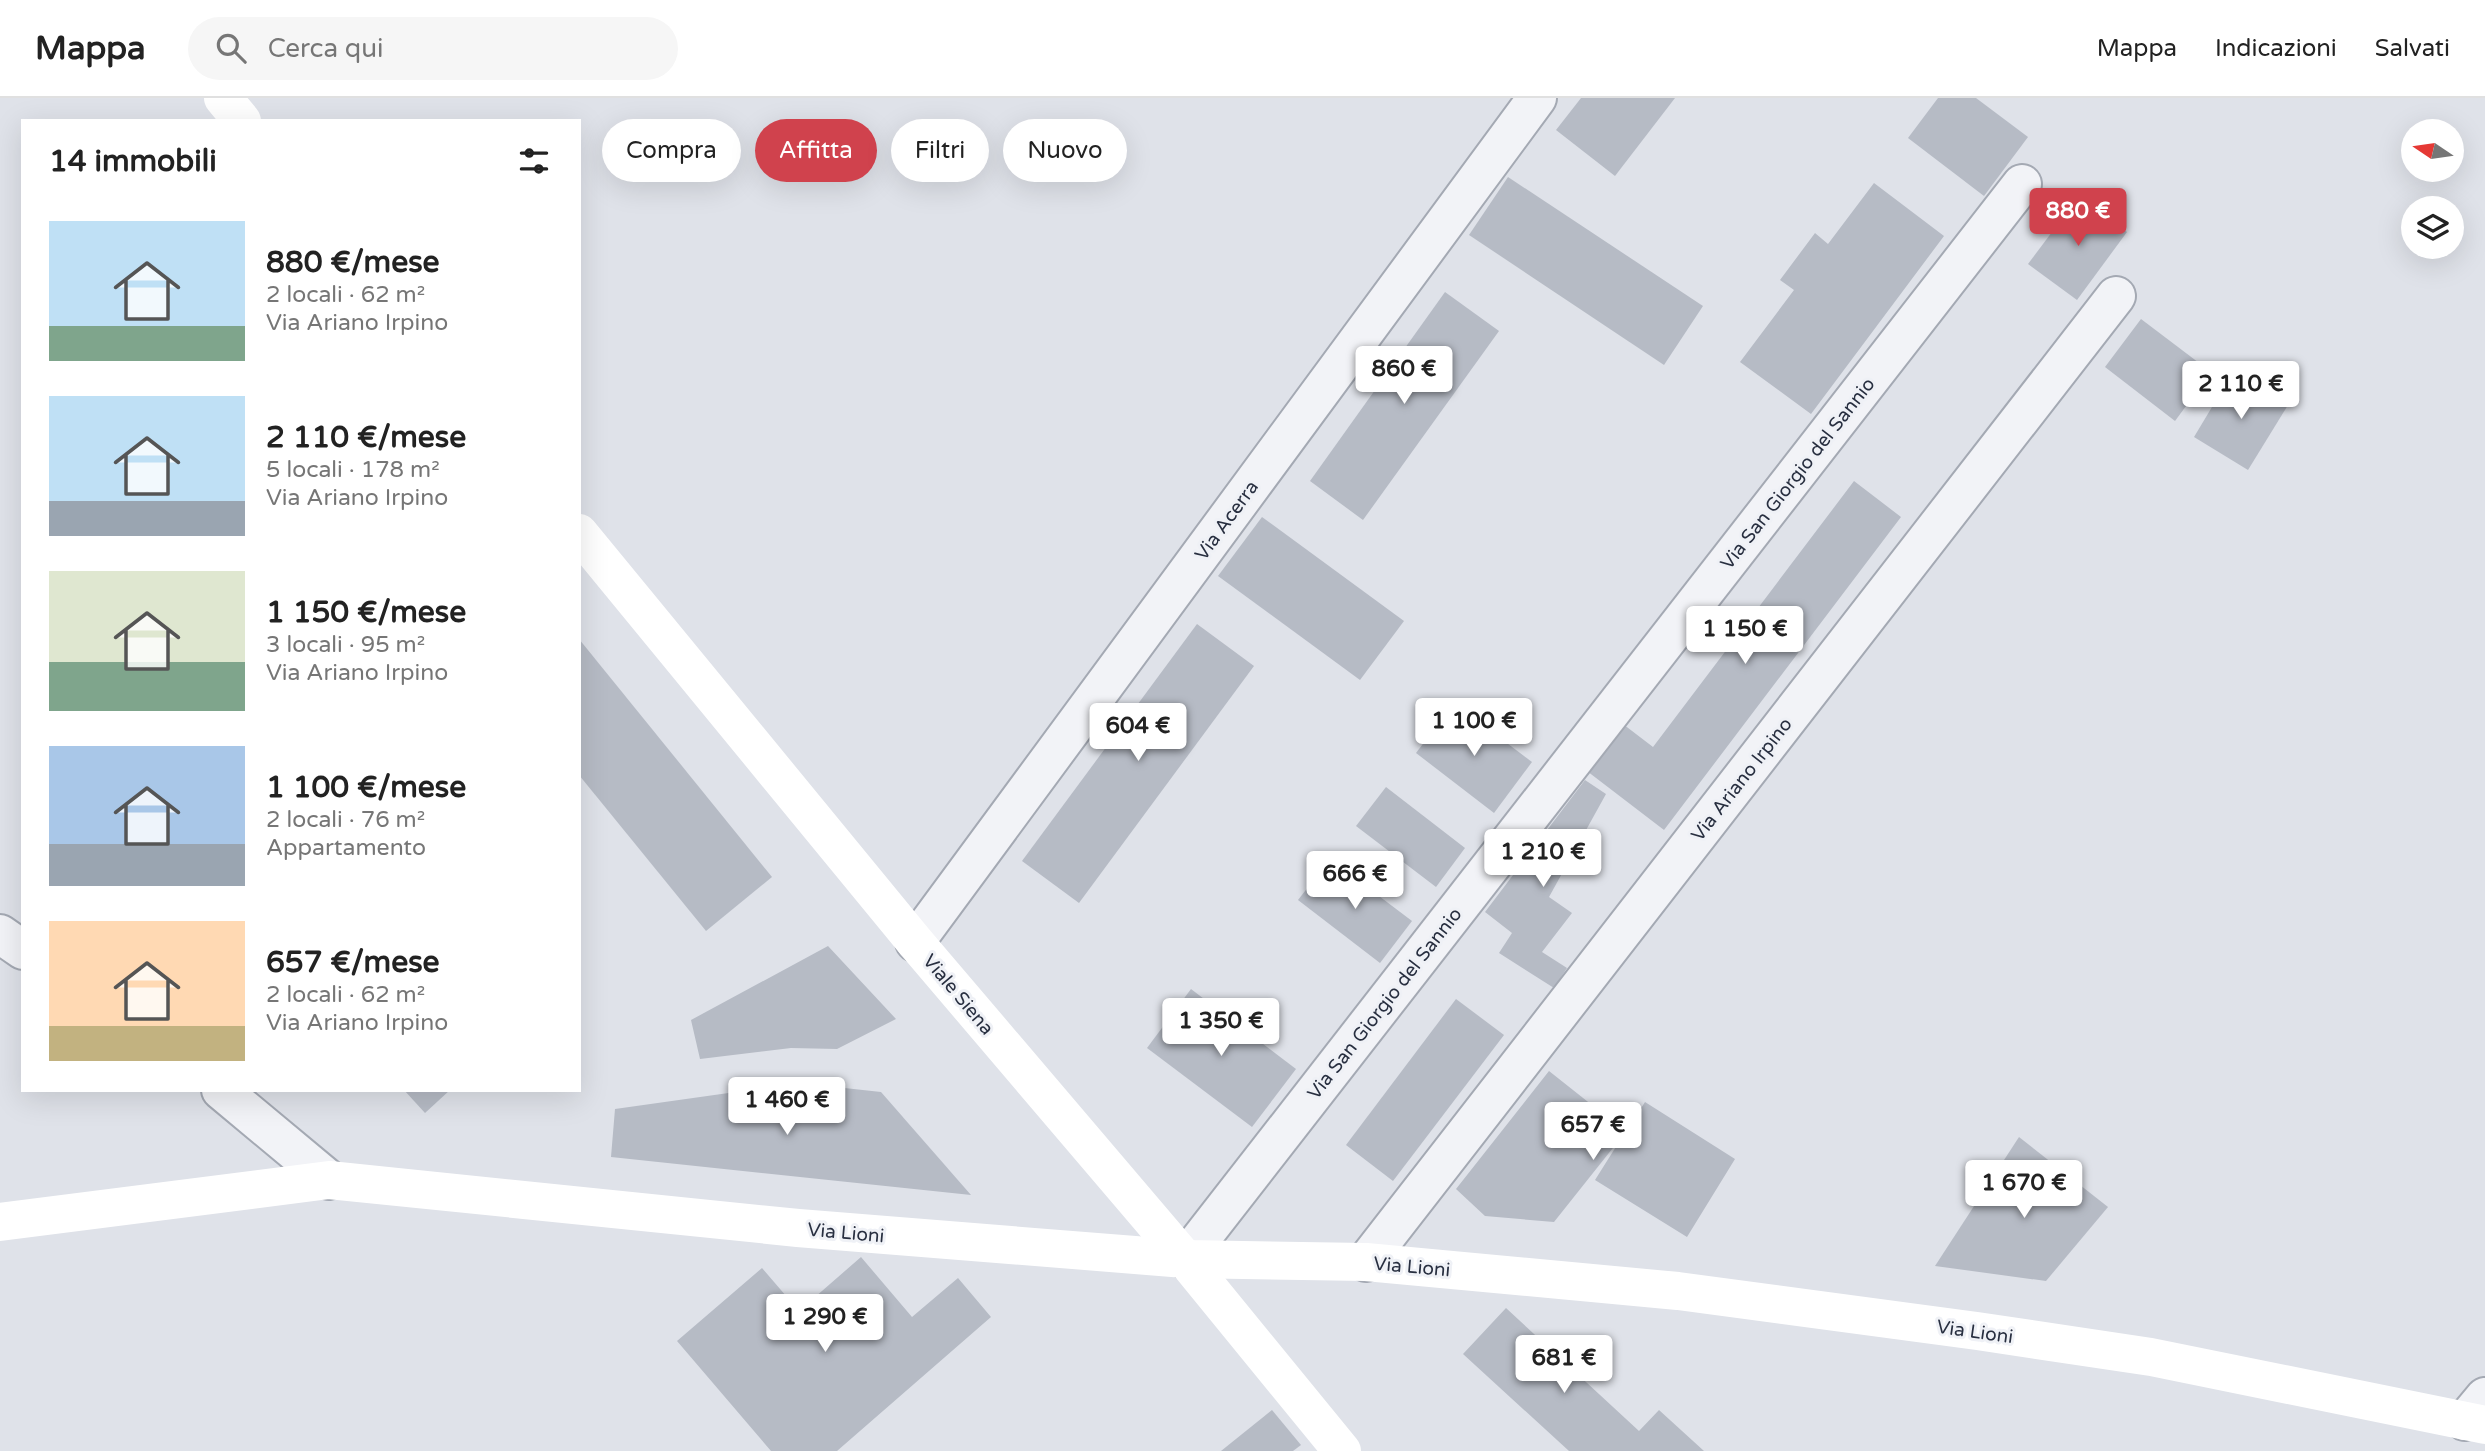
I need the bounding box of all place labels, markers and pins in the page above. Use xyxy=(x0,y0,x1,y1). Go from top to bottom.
pin: 880 € xyxy=(2029,188,2127,248)
pin: 860 € xyxy=(1355,346,1453,406)
pin: 2 110 € xyxy=(2176,362,2306,421)
pin: 1 150 € xyxy=(1680,606,1810,666)
pin: 1 100 € xyxy=(1409,698,1539,758)
pin: 604 € xyxy=(1089,704,1187,763)
pin: 1 210 € xyxy=(1478,830,1608,889)
pin: 666 € xyxy=(1306,852,1404,911)
pin: 1 350 € xyxy=(1156,998,1286,1058)
pin: 1 460 € xyxy=(722,1077,852,1137)
pin: 657 € xyxy=(1544,1102,1642,1162)
pin: 1 670 € xyxy=(1959,1160,2089,1220)
pin: 1 290 € xyxy=(760,1294,890,1354)
pin: 681 € xyxy=(1515,1336,1613,1395)

